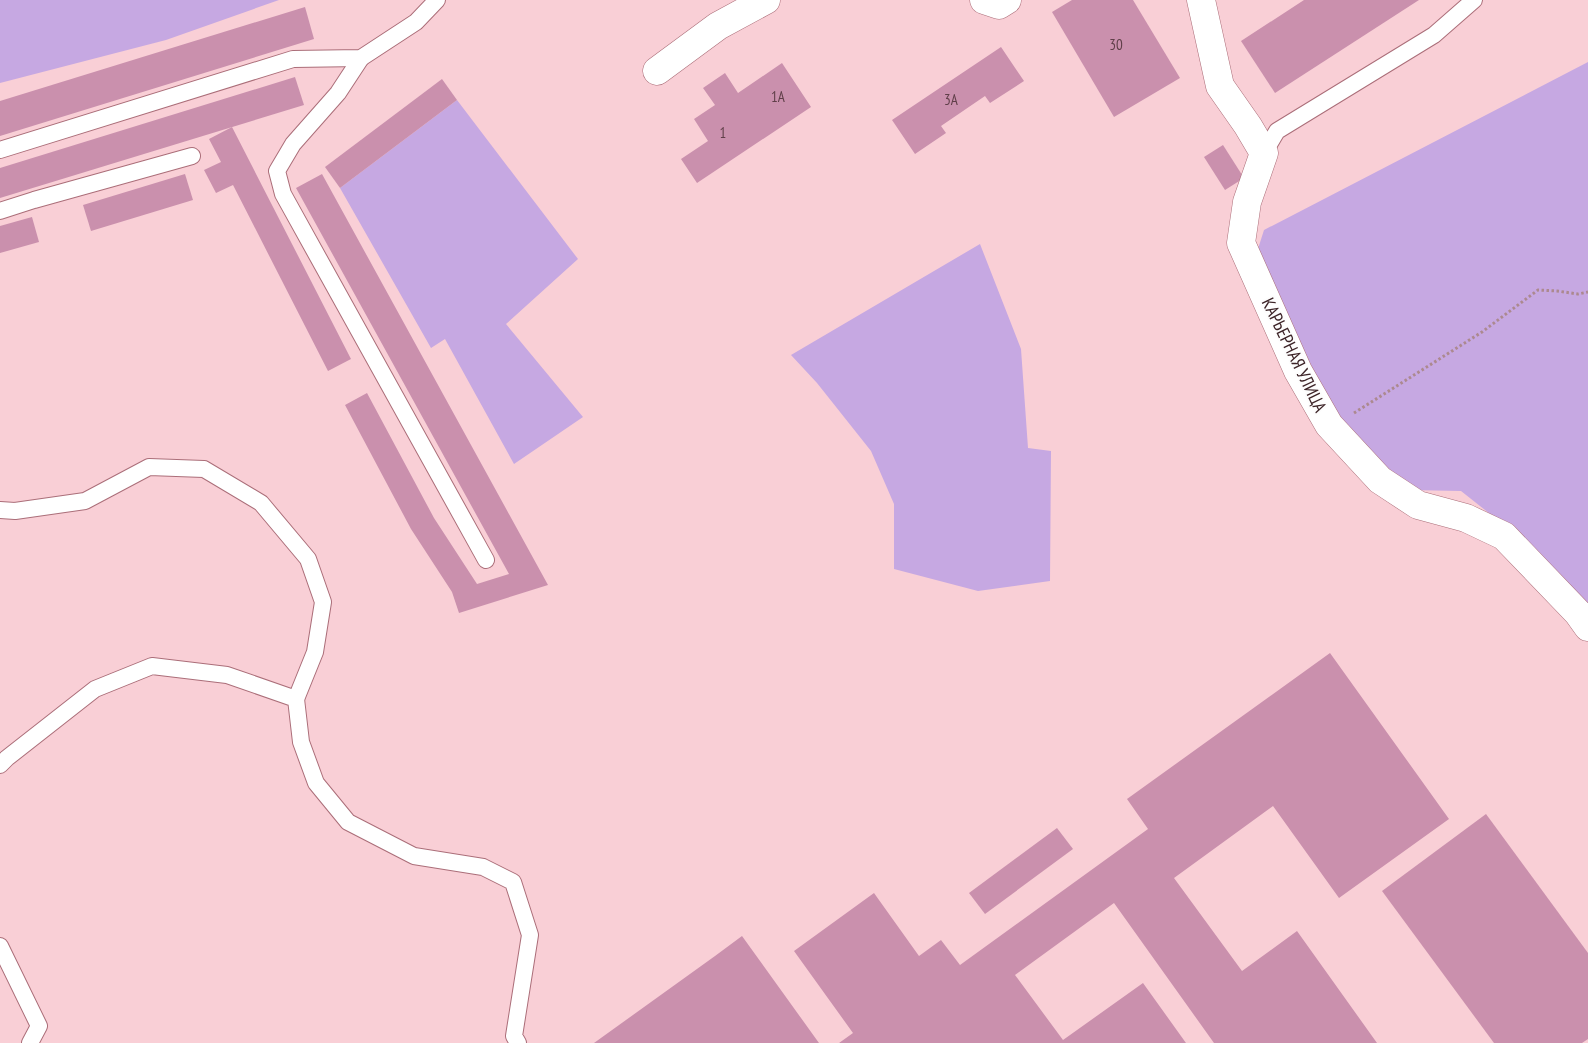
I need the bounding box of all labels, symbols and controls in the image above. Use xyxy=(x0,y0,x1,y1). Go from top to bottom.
house number: 30 xyxy=(1109,35,1123,54)
house number: 1А xyxy=(771,87,786,106)
house number: 3А xyxy=(944,90,959,109)
house number: 1 xyxy=(720,123,726,142)
street label: КАРЬЕРНАЯ УЛИЦА xyxy=(1257,294,1332,416)

